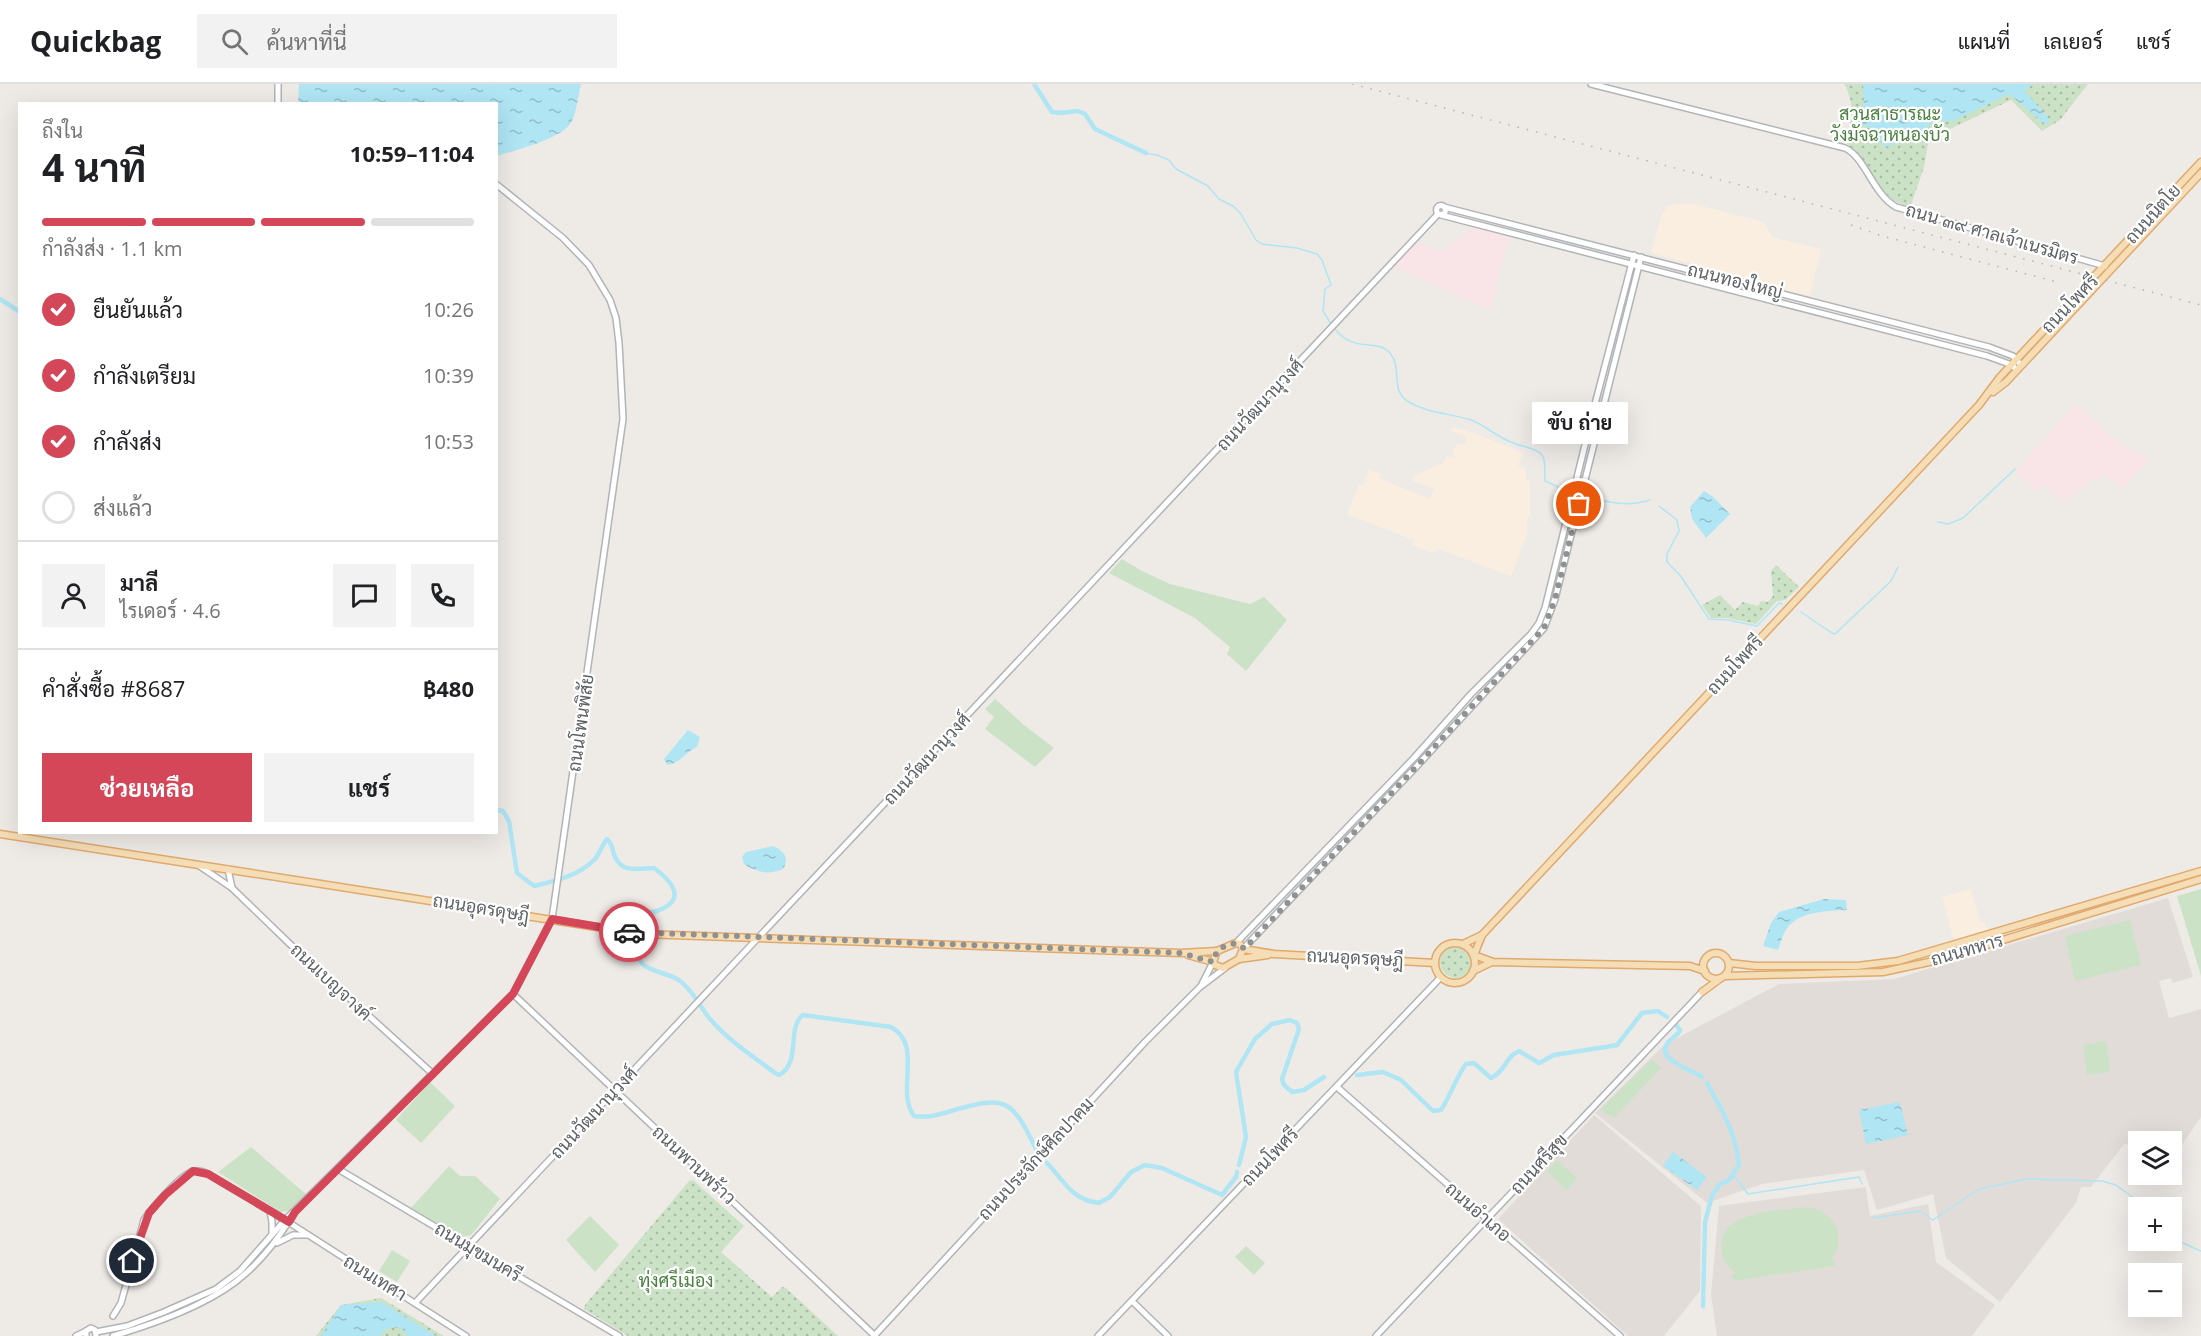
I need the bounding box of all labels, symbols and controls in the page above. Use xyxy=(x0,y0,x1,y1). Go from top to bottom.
search box xyxy=(197,14,617,68)
text: Quickbag xyxy=(30,22,161,60)
icon: search xyxy=(218,25,251,58)
text: ค้นหาที่นี่ xyxy=(266,26,347,56)
text: แผนที่ xyxy=(1958,27,2010,55)
text: เลเยอร์ xyxy=(2043,27,2103,55)
text: แชร์ xyxy=(2136,27,2171,55)
park label: สวนสาธารณะ วังมัจฉาหนองบัว xyxy=(1830,101,1950,146)
text: ถึงใน xyxy=(42,117,83,144)
text: 10:59–11:04 xyxy=(350,138,474,168)
text: 4 นาที xyxy=(42,140,146,193)
street label: ถนนนิตโย xyxy=(2119,178,2186,248)
street label: ถนน ๓๙ ศาลเจ้าเนรมิตร xyxy=(1903,197,2082,269)
text: กำลังส่ง · 1.1 km xyxy=(42,235,183,262)
street label: ถนนทองใหญ่ xyxy=(1685,257,1785,303)
street label: ถนนโพศรี xyxy=(2035,269,2103,338)
icon: check xyxy=(42,293,75,326)
text: ยืนยันแล้ว xyxy=(93,294,183,324)
text: 10:26 xyxy=(423,296,474,323)
street label: ถนนวัฒนานุวงศ์ xyxy=(1210,353,1309,456)
icon: check xyxy=(42,359,75,392)
text: กำลังเตรียม xyxy=(93,360,196,390)
text: 10:39 xyxy=(423,362,474,389)
callout: ขับ ถ่าย xyxy=(1531,402,1627,444)
text: ขับ ถ่าย xyxy=(1548,409,1612,436)
icon: check xyxy=(42,425,75,458)
text: กำลังส่ง xyxy=(93,426,162,456)
text: 10:53 xyxy=(423,428,474,455)
pin xyxy=(1553,478,1604,529)
icon: bag xyxy=(1562,487,1595,520)
text: ส่งแล้ว xyxy=(93,492,153,522)
button: person xyxy=(42,564,105,627)
button: chat xyxy=(333,564,396,627)
button: phone xyxy=(411,564,474,627)
text: มาลี xyxy=(120,567,158,597)
text: ไรเดอร์ · 4.6 xyxy=(120,597,221,624)
street label: ถนนโพศรี xyxy=(1701,629,1768,699)
street label: ถนนโพนพิสัย xyxy=(561,672,599,773)
text: คำสั่งซื้อ #8687 xyxy=(42,673,185,703)
text: ฿480 xyxy=(423,673,474,703)
street label: ถนนวัฒนานุวงศ์ xyxy=(877,707,976,810)
button: ช่วยเหลือ xyxy=(42,753,252,822)
button: แชร์ xyxy=(264,753,474,822)
street label: ถนนอุดรดุษฎี xyxy=(431,888,531,927)
courier xyxy=(599,902,659,962)
icon: car xyxy=(613,916,646,949)
street label: ถนนทหาร xyxy=(1928,927,2006,971)
street label: ถนนเบญจางค์ xyxy=(286,937,378,1025)
street label: ถนนอุดรดุษฎี xyxy=(1306,942,1404,973)
street label: ถนนวัฒนานุวงศ์ xyxy=(544,1061,643,1164)
street label: ถนนประจักษ์ศิลปาคม xyxy=(972,1092,1099,1225)
street label: ถนนพานพร้าว xyxy=(648,1119,742,1209)
street label: ถนนโพศรี xyxy=(1235,1122,1303,1191)
street label: ถนนศรีสุข xyxy=(1504,1128,1573,1199)
map controls xyxy=(2128,1131,2182,1317)
button: layers xyxy=(2128,1131,2182,1185)
street label: ถนนอำเภอ xyxy=(1441,1176,1517,1247)
button: + xyxy=(2128,1197,2182,1251)
street label: ถนนมุขมนครี xyxy=(430,1216,527,1287)
pin xyxy=(106,1235,157,1286)
icon: home xyxy=(115,1244,148,1277)
street label: ถนนเทศา xyxy=(339,1248,412,1306)
button: − xyxy=(2128,1263,2182,1317)
park label: ทุ่งศรีเมือง xyxy=(639,1268,713,1293)

